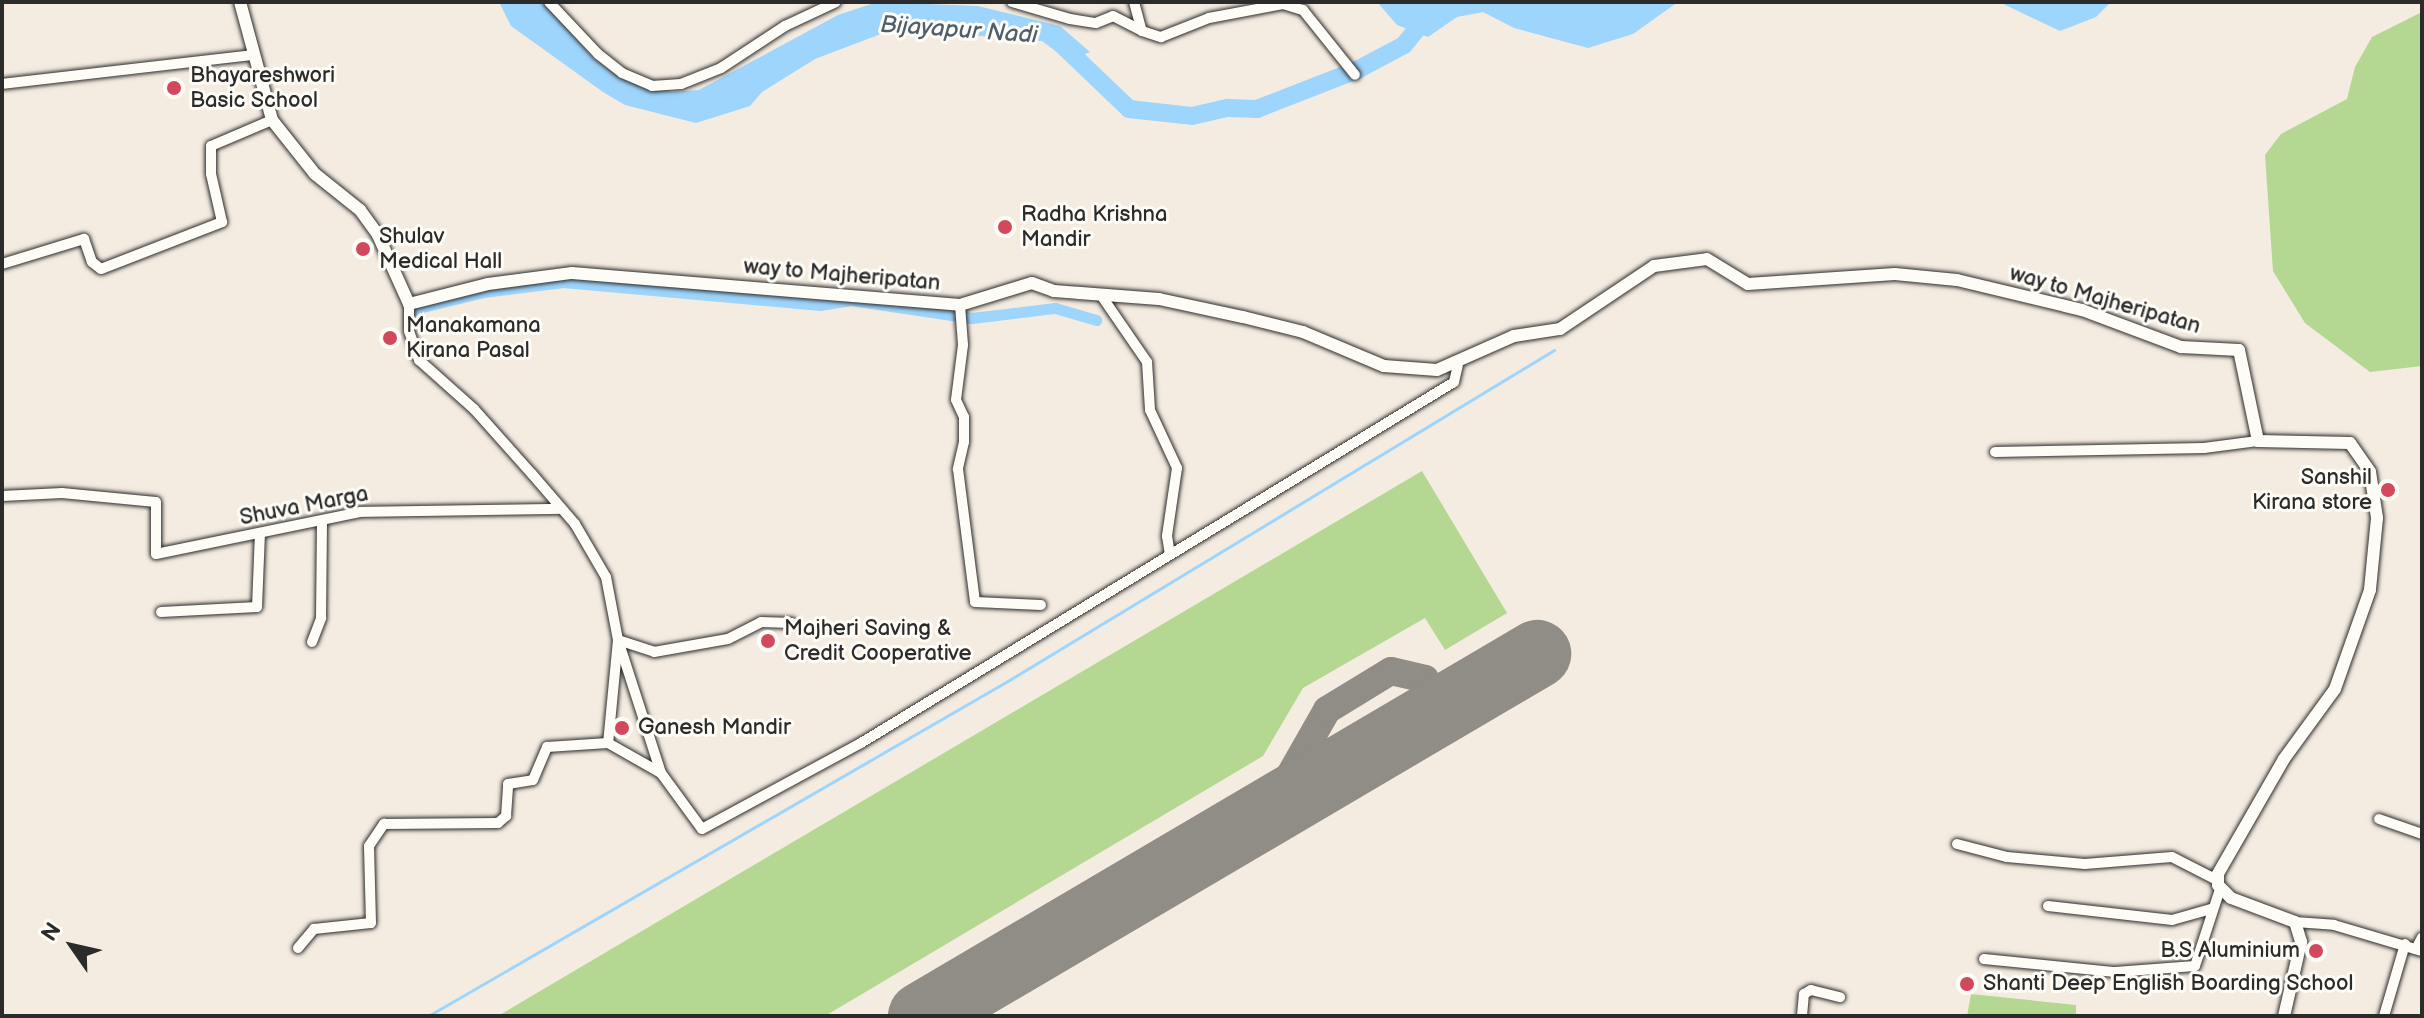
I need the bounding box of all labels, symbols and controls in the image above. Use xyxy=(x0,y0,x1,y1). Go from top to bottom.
water label: Bijayapur Nadi xyxy=(879,10,1039,50)
place label: Bhayareshwori Basic School xyxy=(190,62,335,114)
marker: Bhayareshwori Basic School xyxy=(165,79,183,97)
place label: Radha Krishna Mandir xyxy=(1021,201,1167,252)
marker: Radha Krishna Mandir xyxy=(996,218,1014,236)
place label: Shulav Medical Hall xyxy=(379,223,502,274)
marker: Shulav Medical Hall xyxy=(354,240,372,258)
street label: way to Majheripatan xyxy=(742,253,942,297)
street label: way to Majheripatan xyxy=(2006,260,2204,340)
place label: Manakamana Kirana Pasal xyxy=(406,312,541,364)
marker: Manakamana Kirana Pasal xyxy=(381,329,399,347)
place label: Sanshil Kirana store xyxy=(2252,464,2372,516)
street label: Shuva Marga xyxy=(237,481,371,531)
marker: Sanshil Kirana store xyxy=(2379,481,2397,499)
place label: Majheri Saving & Credit Cooperative xyxy=(784,615,972,666)
marker: Majheri Saving & Credit Cooperative xyxy=(759,632,777,650)
place label: Ganesh Mandir xyxy=(638,715,791,741)
marker: Ganesh Mandir xyxy=(613,719,631,737)
north arrow xyxy=(32,906,112,986)
text: N xyxy=(36,918,68,947)
place label: B.S Aluminium xyxy=(2160,938,2300,964)
marker: B.S Aluminium xyxy=(2307,942,2325,960)
place label: Shanti Deep English Boarding School xyxy=(1983,971,2354,997)
marker: Shanti Deep English Boarding School xyxy=(1958,975,1976,993)

